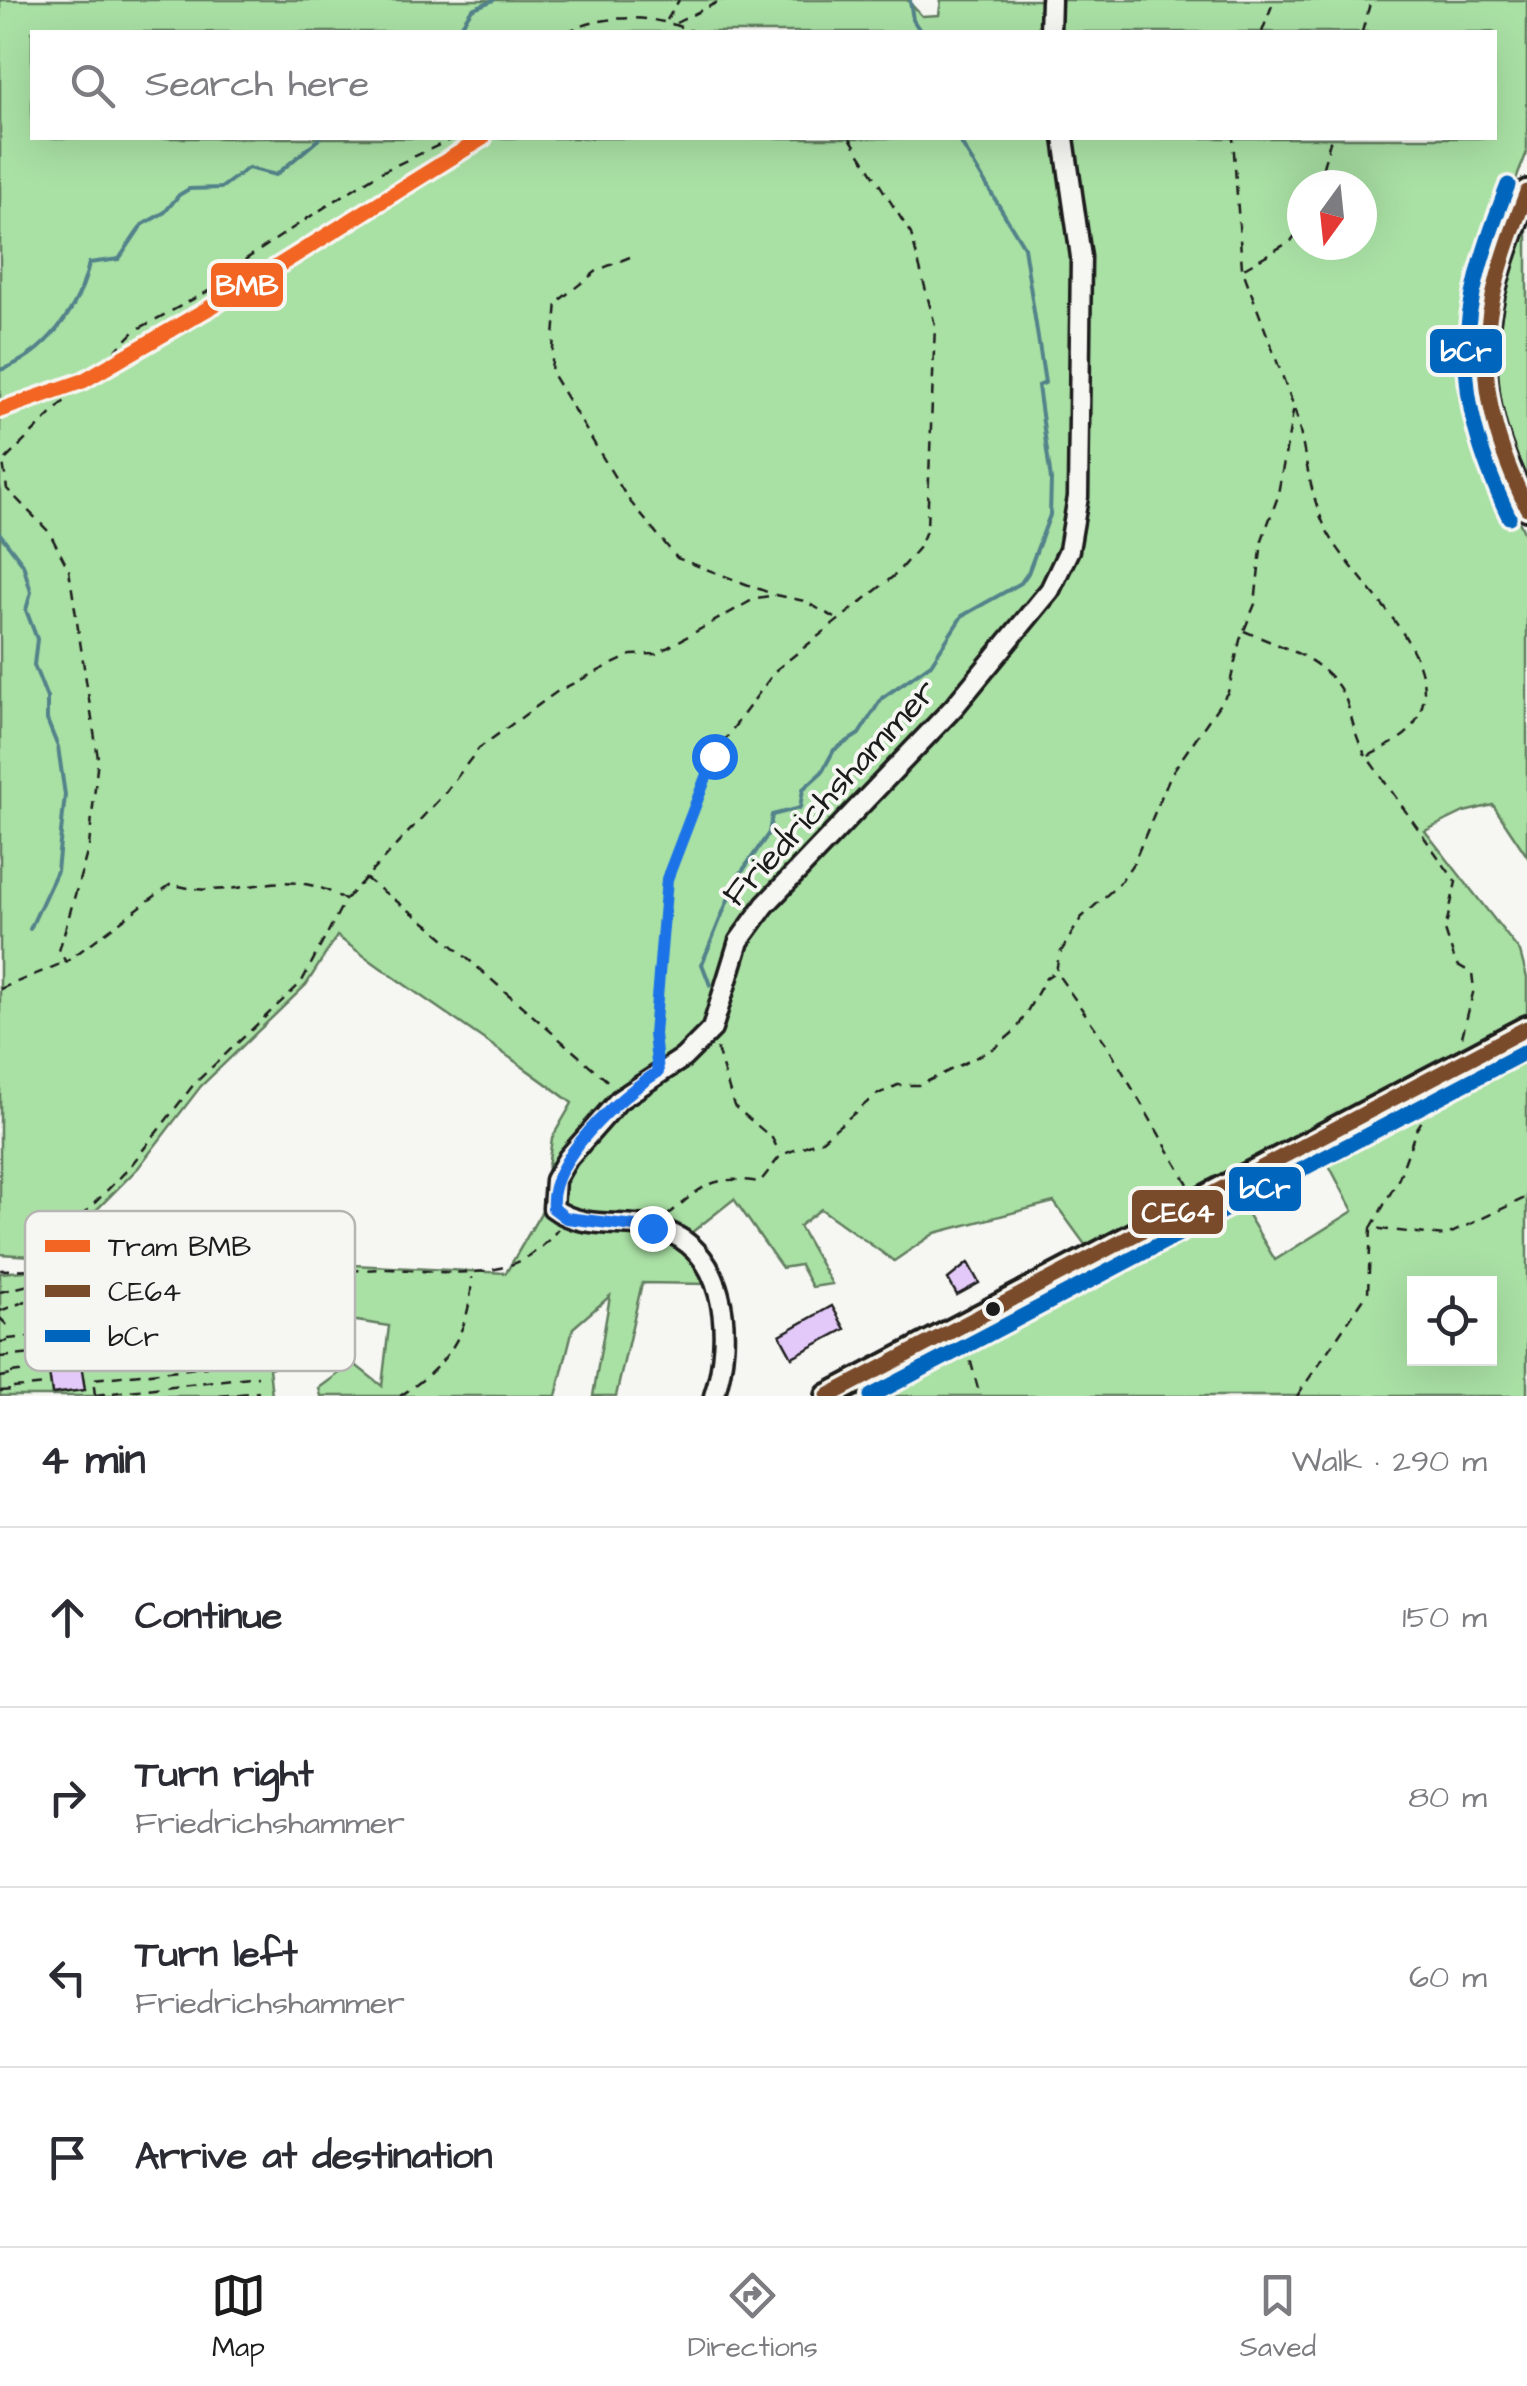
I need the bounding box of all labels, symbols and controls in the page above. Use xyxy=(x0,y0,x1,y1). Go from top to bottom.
search box xyxy=(30,30,1497,140)
icon: search xyxy=(65,58,120,113)
text: Search here xyxy=(145,59,369,111)
north arrow xyxy=(1287,170,1377,260)
line badge: BMB xyxy=(209,261,285,309)
text: BMB xyxy=(216,267,279,306)
line badge: bCr xyxy=(1428,327,1504,375)
text: bCr xyxy=(1441,333,1492,372)
street label: Friedrichshammer xyxy=(711,668,949,918)
route start xyxy=(692,734,738,780)
line badge: bCr xyxy=(1227,1165,1303,1213)
text: bCr xyxy=(1240,1170,1291,1209)
line badge: CE64 xyxy=(1130,1188,1225,1236)
text: CE64 xyxy=(1141,1194,1215,1233)
route end xyxy=(630,1206,676,1252)
legend xyxy=(25,1211,355,1371)
text: Tram BMB xyxy=(108,1228,251,1267)
text: CE64 xyxy=(108,1273,181,1312)
map controls xyxy=(1407,1276,1497,1366)
button: locate xyxy=(1407,1276,1497,1366)
unlabelled marker xyxy=(983,1299,1003,1319)
text: bCr xyxy=(108,1318,159,1357)
text: 4 min xyxy=(40,1432,145,1490)
text: Walk · 290 m xyxy=(1291,1439,1487,1484)
icon: ahead xyxy=(40,1590,95,1645)
text: Continue xyxy=(135,1591,282,1643)
text: 150 m xyxy=(1402,1595,1487,1640)
text: Turn right xyxy=(135,1749,314,1801)
icon: right xyxy=(40,1770,95,1825)
text: 80 m xyxy=(1408,1775,1487,1820)
text: Friedrichshammer xyxy=(135,1801,405,1846)
text: Turn left xyxy=(135,1929,298,1981)
icon: left xyxy=(40,1950,95,2005)
text: 60 m xyxy=(1409,1955,1487,2000)
text: Friedrichshammer xyxy=(135,1981,405,2026)
icon: arrive xyxy=(40,2130,95,2185)
text: Arrive at destination xyxy=(135,2131,492,2183)
tab: Map xyxy=(211,2268,266,2367)
tab: Directions xyxy=(688,2268,818,2367)
tab: Saved xyxy=(1240,2268,1316,2367)

